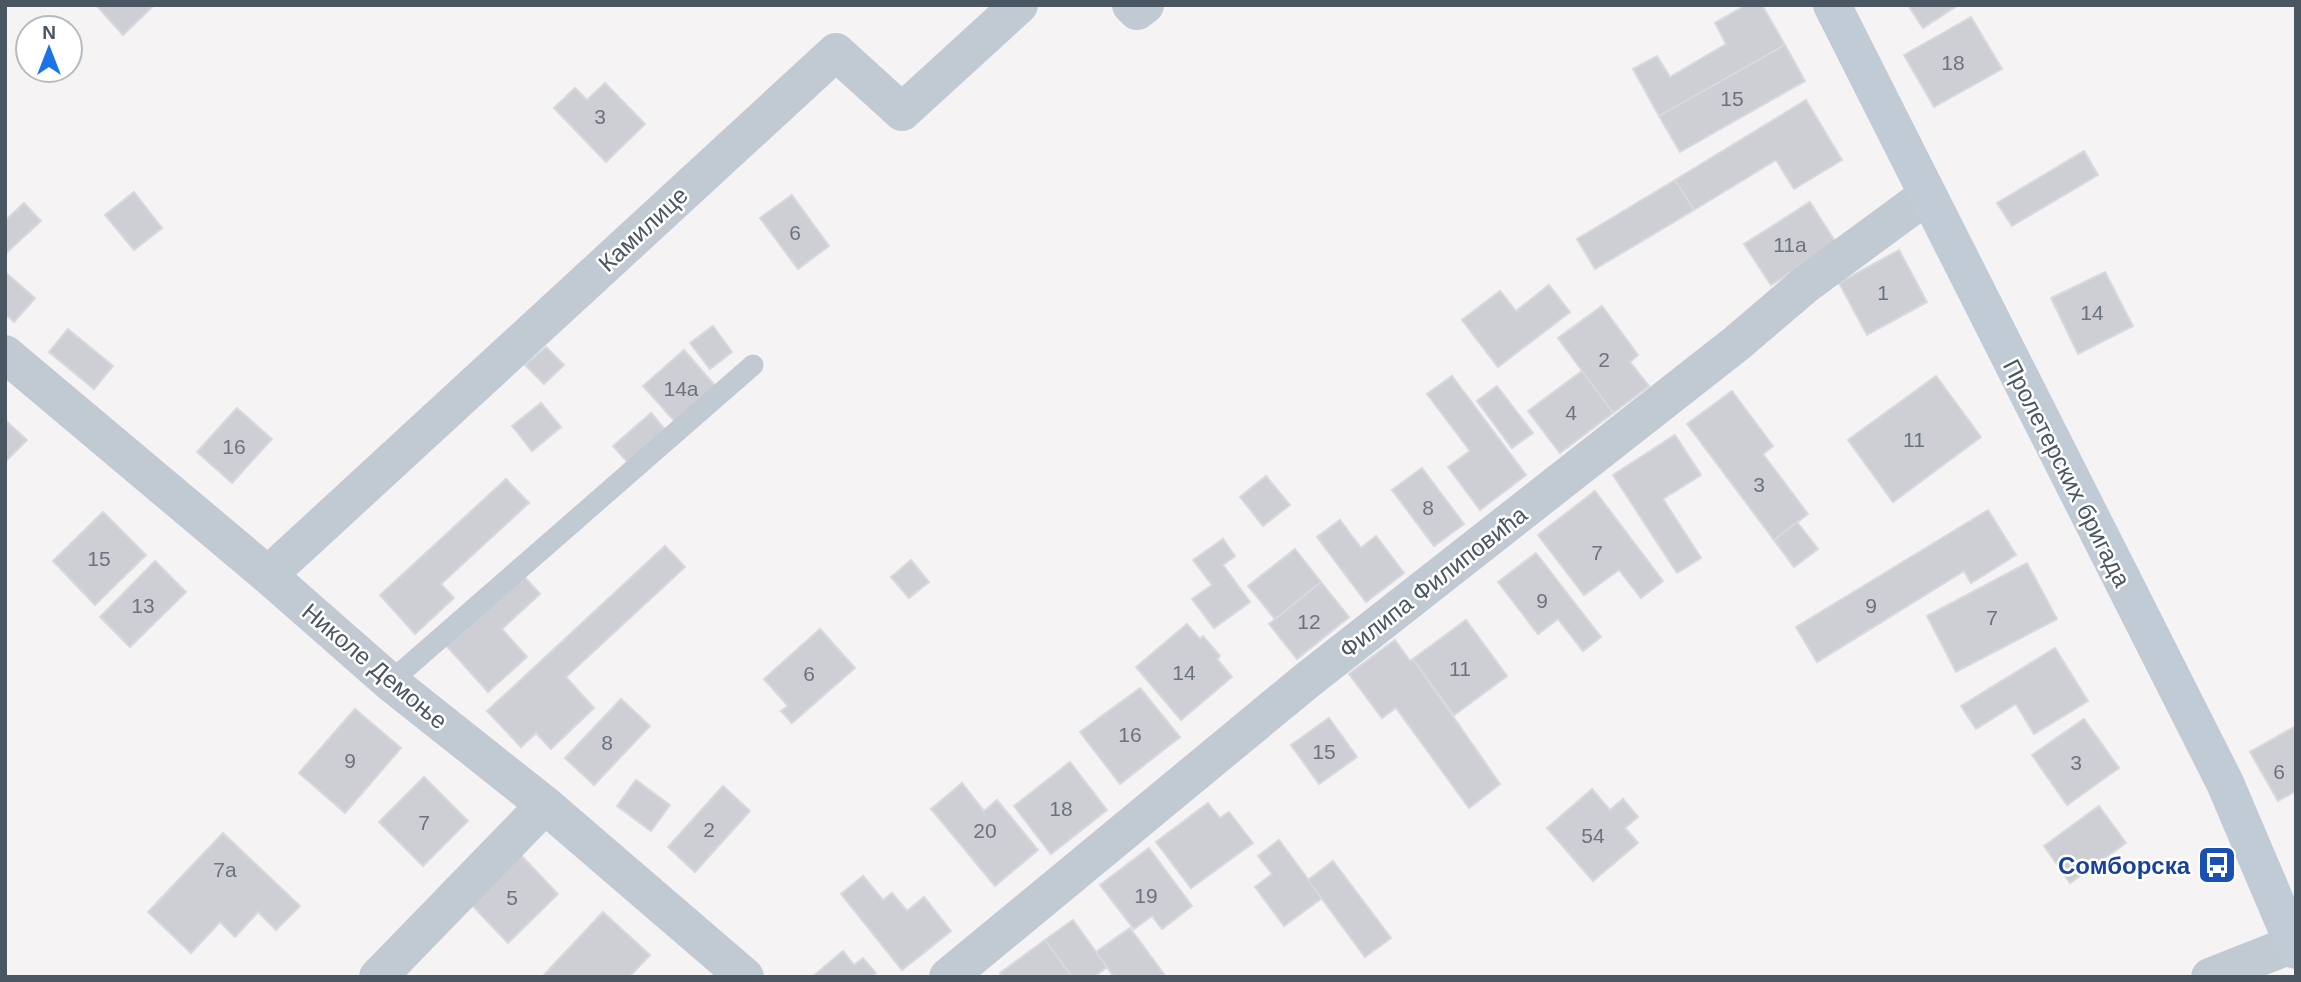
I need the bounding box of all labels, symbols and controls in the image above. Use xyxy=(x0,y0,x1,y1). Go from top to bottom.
north arrow xyxy=(14,14,84,84)
text: N xyxy=(42,22,56,43)
house number: 18 xyxy=(1941,51,1965,74)
house number: 15 xyxy=(1720,87,1744,110)
house number: 3 xyxy=(594,105,606,128)
street label: Камилице xyxy=(593,181,693,277)
house number: 6 xyxy=(789,221,801,244)
house number: 11a xyxy=(1773,233,1807,256)
house number: 1 xyxy=(1877,281,1889,304)
house number: 14 xyxy=(2080,301,2104,324)
house number: 2 xyxy=(1598,348,1610,371)
street label: Пролетерских бригада xyxy=(1998,355,2136,592)
house number: 14a xyxy=(663,377,699,400)
house number: 4 xyxy=(1565,401,1577,424)
house number: 11 xyxy=(1903,428,1925,451)
house number: 16 xyxy=(222,435,246,458)
house number: 3 xyxy=(1753,473,1765,496)
house number: 8 xyxy=(1422,496,1434,519)
street label: Филипа Филиповића xyxy=(1334,500,1533,664)
house number: 7 xyxy=(1591,541,1603,564)
house number: 15 xyxy=(87,547,111,570)
house number: 9 xyxy=(1536,589,1548,612)
house number: 13 xyxy=(131,594,155,617)
house number: 9 xyxy=(1865,594,1877,617)
street label: Николе Демоње xyxy=(297,598,453,734)
house number: 7 xyxy=(1986,606,1998,629)
house number: 12 xyxy=(1297,610,1321,633)
house number: 11 xyxy=(1449,657,1471,680)
house number: 14 xyxy=(1172,661,1196,684)
house number: 6 xyxy=(803,662,815,685)
house number: 16 xyxy=(1118,723,1142,746)
house number: 8 xyxy=(601,731,613,754)
house number: 15 xyxy=(1312,740,1336,763)
house number: 9 xyxy=(344,749,356,772)
house number: 3 xyxy=(2070,751,2082,774)
house number: 6 xyxy=(2273,760,2285,783)
house number: 18 xyxy=(1049,797,1073,820)
house number: 7 xyxy=(418,811,430,834)
house number: 2 xyxy=(703,818,715,841)
house number: 20 xyxy=(973,819,997,842)
house number: 54 xyxy=(1581,824,1605,847)
bus stop icon: Сомборска xyxy=(2196,844,2238,886)
place label: Сомборска xyxy=(2058,852,2191,879)
house number: 7a xyxy=(213,858,237,881)
house number: 19 xyxy=(1134,884,1158,907)
house number: 5 xyxy=(506,886,518,909)

